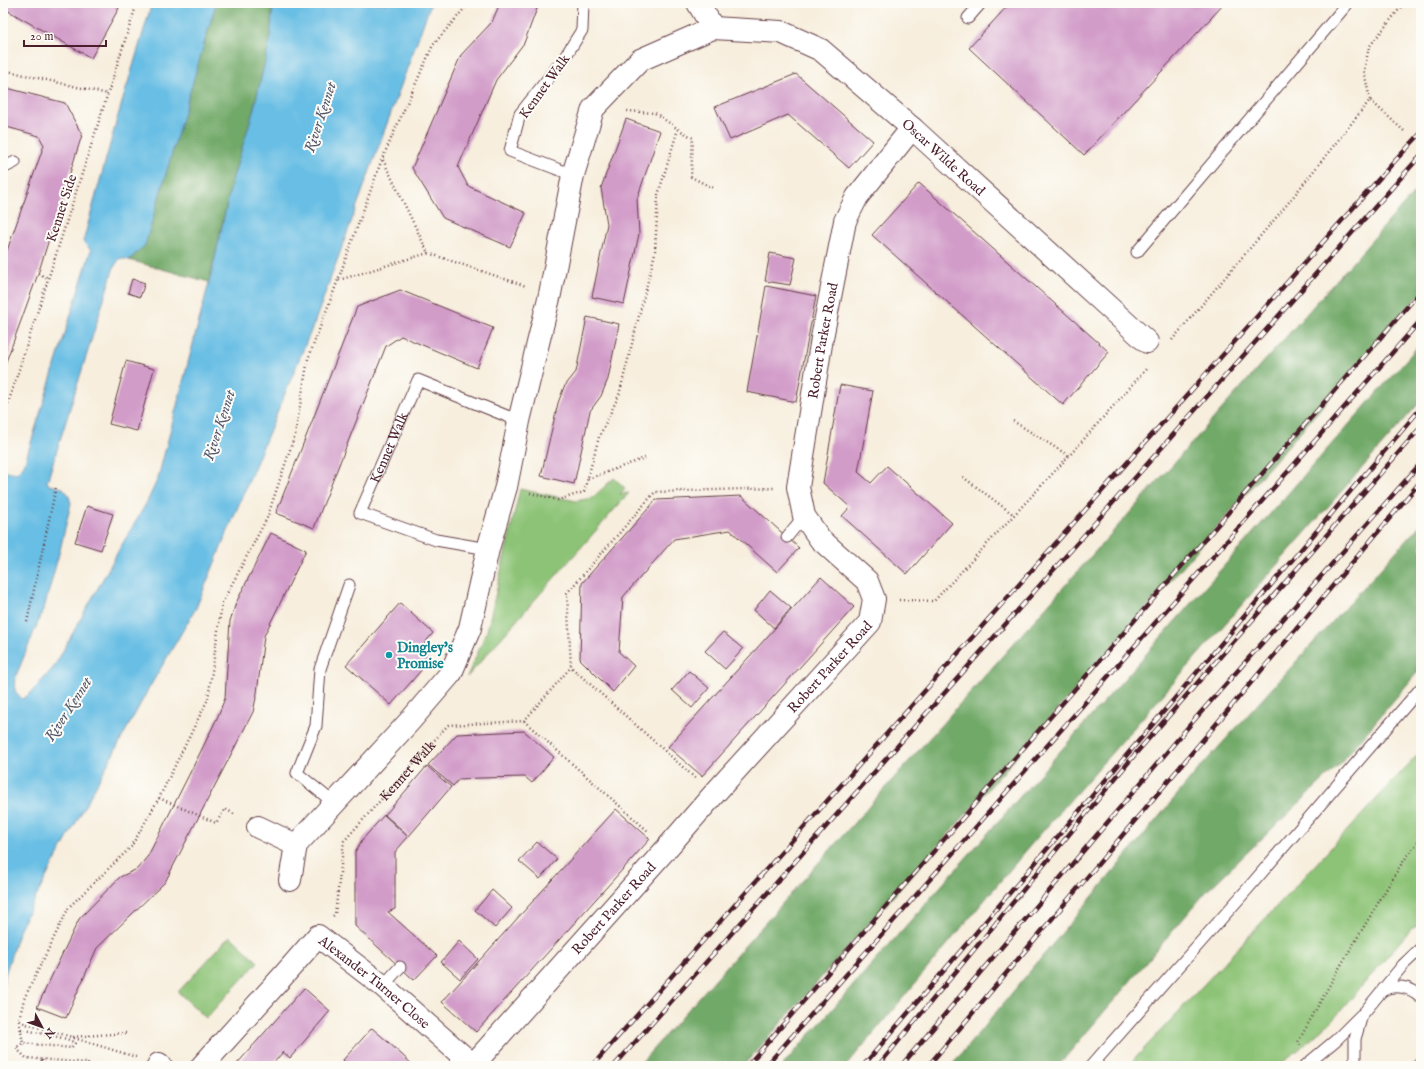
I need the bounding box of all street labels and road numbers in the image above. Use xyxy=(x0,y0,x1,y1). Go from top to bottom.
street label: Kennet Walk xyxy=(515,50,575,122)
street label: Oscar Wilde Road xyxy=(898,115,989,200)
street label: Kennet Side xyxy=(42,171,82,245)
street label: Robert Parker Road xyxy=(804,281,843,400)
street label: Kennet Walk xyxy=(366,409,413,486)
street label: Robert Parker Road xyxy=(784,617,877,717)
street label: Kennet Walk xyxy=(376,737,440,805)
street label: Robert Parker Road xyxy=(568,858,660,959)
street label: Alexander Turner Close xyxy=(314,931,434,1033)

